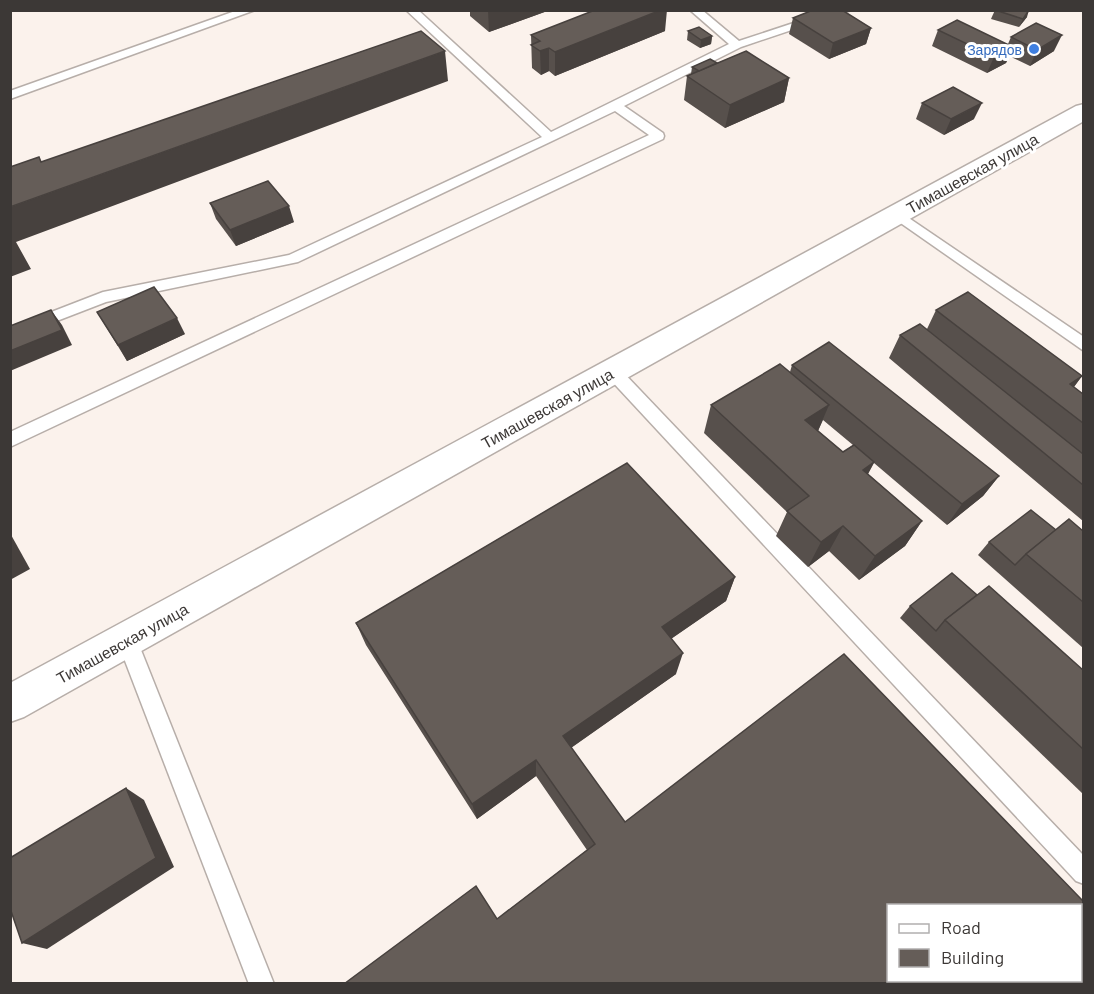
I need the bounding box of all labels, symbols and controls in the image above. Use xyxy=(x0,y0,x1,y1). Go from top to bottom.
place label: Зарядов xyxy=(967,41,1022,58)
marker: Зарядов xyxy=(1027,42,1041,56)
street label: Тимашевская улица xyxy=(903,129,1041,217)
street label: Тимашевская улица xyxy=(478,364,616,452)
street label: Тимашевская улица xyxy=(53,599,191,687)
legend xyxy=(887,904,1082,982)
text: Road xyxy=(941,916,981,938)
text: Building xyxy=(941,946,1004,968)

